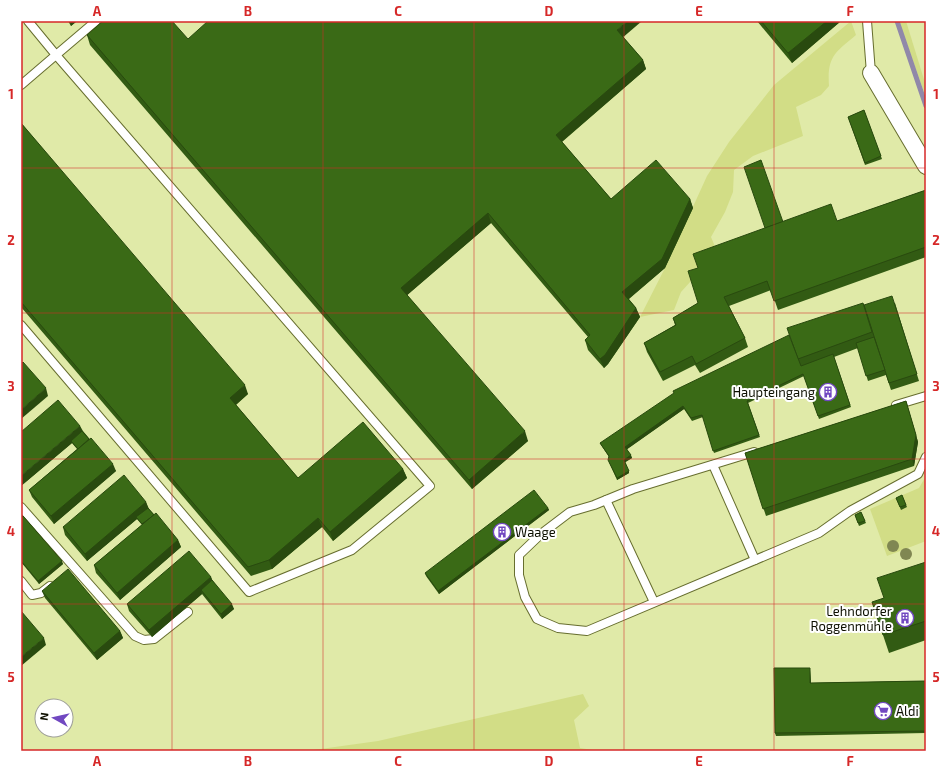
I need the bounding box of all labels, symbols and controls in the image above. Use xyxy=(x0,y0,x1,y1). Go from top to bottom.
text: A xyxy=(93,3,102,19)
text: B xyxy=(244,3,252,19)
text: C xyxy=(394,3,402,19)
text: D xyxy=(545,3,554,19)
text: E xyxy=(695,3,703,19)
text: F xyxy=(846,3,854,19)
text: 1 xyxy=(8,86,14,102)
text: 1 xyxy=(933,86,939,102)
text: 2 xyxy=(7,232,15,248)
text: 2 xyxy=(932,232,940,248)
text: 3 xyxy=(7,378,15,394)
text: 3 xyxy=(932,378,940,394)
building icon: Haupteingang xyxy=(818,382,838,402)
place label: Haupteingang xyxy=(732,384,815,400)
building icon: Waage xyxy=(492,522,512,542)
text: 4 xyxy=(7,523,15,539)
text: 4 xyxy=(932,523,940,539)
place label: Waage xyxy=(515,524,556,540)
place label: Lehndorfer Roggenmühle xyxy=(810,603,892,634)
building icon: Lehndorfer Roggenmühle xyxy=(895,608,915,628)
text: 5 xyxy=(7,669,15,685)
text: 5 xyxy=(932,669,940,685)
north arrow xyxy=(34,698,74,738)
supermarket icon: Aldi xyxy=(873,701,893,721)
place label: Aldi xyxy=(896,703,919,719)
text: N xyxy=(37,712,51,721)
text: A xyxy=(93,753,102,769)
text: B xyxy=(244,753,252,769)
text: C xyxy=(394,753,402,769)
text: D xyxy=(545,753,554,769)
text: E xyxy=(695,753,703,769)
text: F xyxy=(846,753,854,769)

